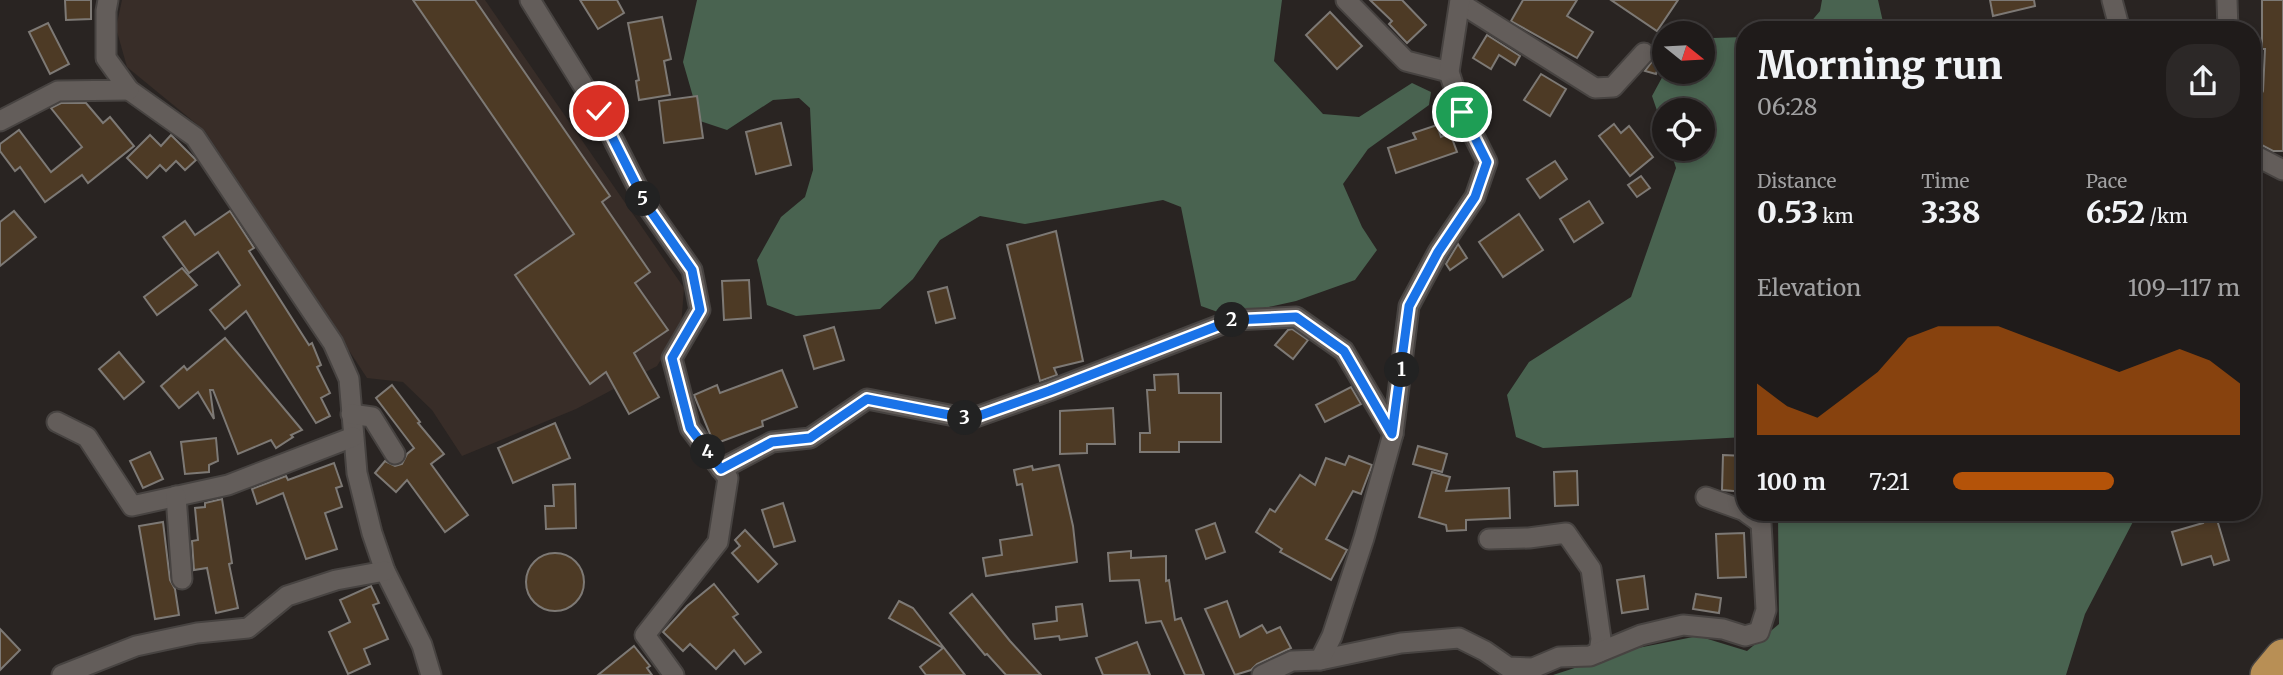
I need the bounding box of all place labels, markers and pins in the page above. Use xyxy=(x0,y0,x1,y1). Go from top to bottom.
pin xyxy=(569,81,629,141)
pin xyxy=(1432,82,1492,142)
pin: 5 xyxy=(626,182,660,216)
pin: 2 xyxy=(1214,302,1250,338)
pin: 1 xyxy=(1384,352,1420,388)
pin: 3 xyxy=(948,400,982,436)
pin: 4 xyxy=(690,434,726,470)

